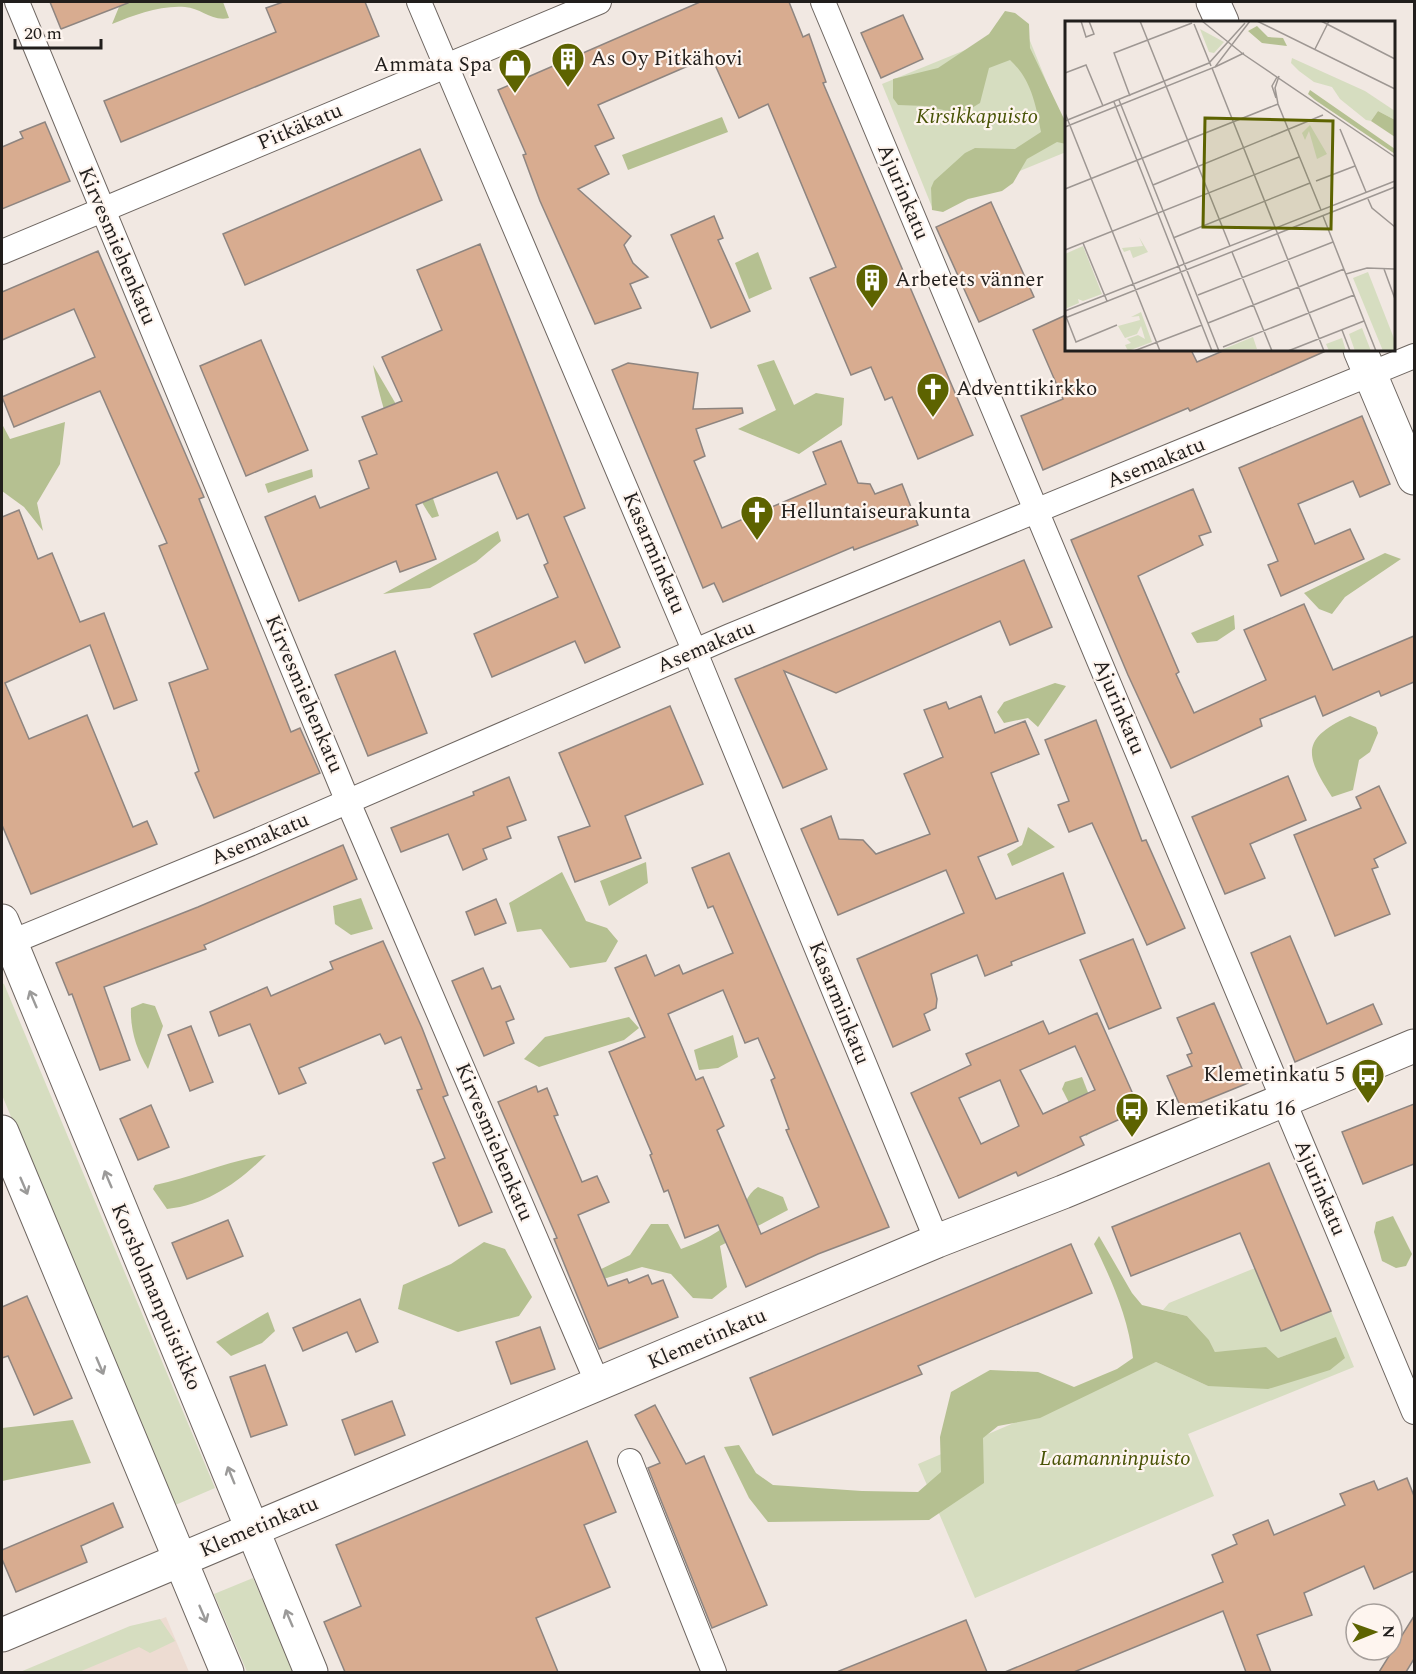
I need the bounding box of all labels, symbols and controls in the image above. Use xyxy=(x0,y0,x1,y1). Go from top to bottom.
scale bar xyxy=(15,12,100,50)
text: 20 m xyxy=(24,20,62,47)
inset map xyxy=(1065,21,1395,351)
building icon: As Oy Pitkähovi xyxy=(550,41,586,88)
place label: As Oy Pitkähovi xyxy=(591,43,743,75)
shop icon: Ammata Spa xyxy=(497,47,533,94)
place label: Ammata Spa xyxy=(374,49,493,81)
street label: Pitkäkatu xyxy=(252,95,348,159)
park label: Kirsikkapuisto xyxy=(916,101,1038,133)
street label: Ajurinkatu xyxy=(868,139,938,245)
street label: Kirvesmiehenkatu xyxy=(69,162,165,330)
building icon: Arbetets vänner xyxy=(854,262,890,309)
place label: Arbetets vänner xyxy=(895,264,1044,296)
church icon: Adventtikirkko xyxy=(915,371,951,418)
place label: Adventtikirkko xyxy=(956,373,1097,405)
street label: Asemakatu xyxy=(1102,429,1210,497)
street label: Kasarminkatu xyxy=(614,487,694,619)
church icon: Helluntaiseurakunta xyxy=(739,494,775,541)
place label: Helluntaiseurakunta xyxy=(780,496,971,528)
street label: Kirvesmiehenkatu xyxy=(256,610,352,778)
street label: Asemakatu xyxy=(652,612,760,682)
street label: Ajurinkatu xyxy=(1084,654,1154,760)
street label: Asemakatu xyxy=(206,804,314,874)
street label: Kasarminkatu xyxy=(800,937,878,1070)
one-way arrow xyxy=(26,990,37,1008)
bus stop icon: Klemetinkatu 5 xyxy=(1350,1057,1386,1104)
street label: Kirvesmiehenkatu xyxy=(446,1058,542,1226)
place label: Klemetinkatu 5 xyxy=(1203,1059,1345,1091)
bus stop icon: Klemetikatu 16 xyxy=(1114,1091,1150,1138)
place label: Klemetikatu 16 xyxy=(1155,1093,1295,1125)
street label: Ajurinkatu xyxy=(1285,1135,1355,1241)
one-way arrow xyxy=(101,1170,112,1188)
one-way arrow xyxy=(19,1176,30,1195)
street label: Korsholmanpuistikko xyxy=(102,1198,210,1396)
street label: Klemetinkatu xyxy=(643,1300,772,1378)
one-way arrow xyxy=(95,1357,106,1375)
park label: Laamanninpuisto xyxy=(1039,1443,1191,1475)
one-way arrow xyxy=(225,1467,236,1485)
street label: Klemetinkatu xyxy=(195,1488,324,1566)
north arrow xyxy=(1344,1602,1404,1662)
one-way arrow xyxy=(198,1604,209,1623)
one-way arrow xyxy=(283,1610,294,1628)
text: N xyxy=(1376,1625,1400,1638)

